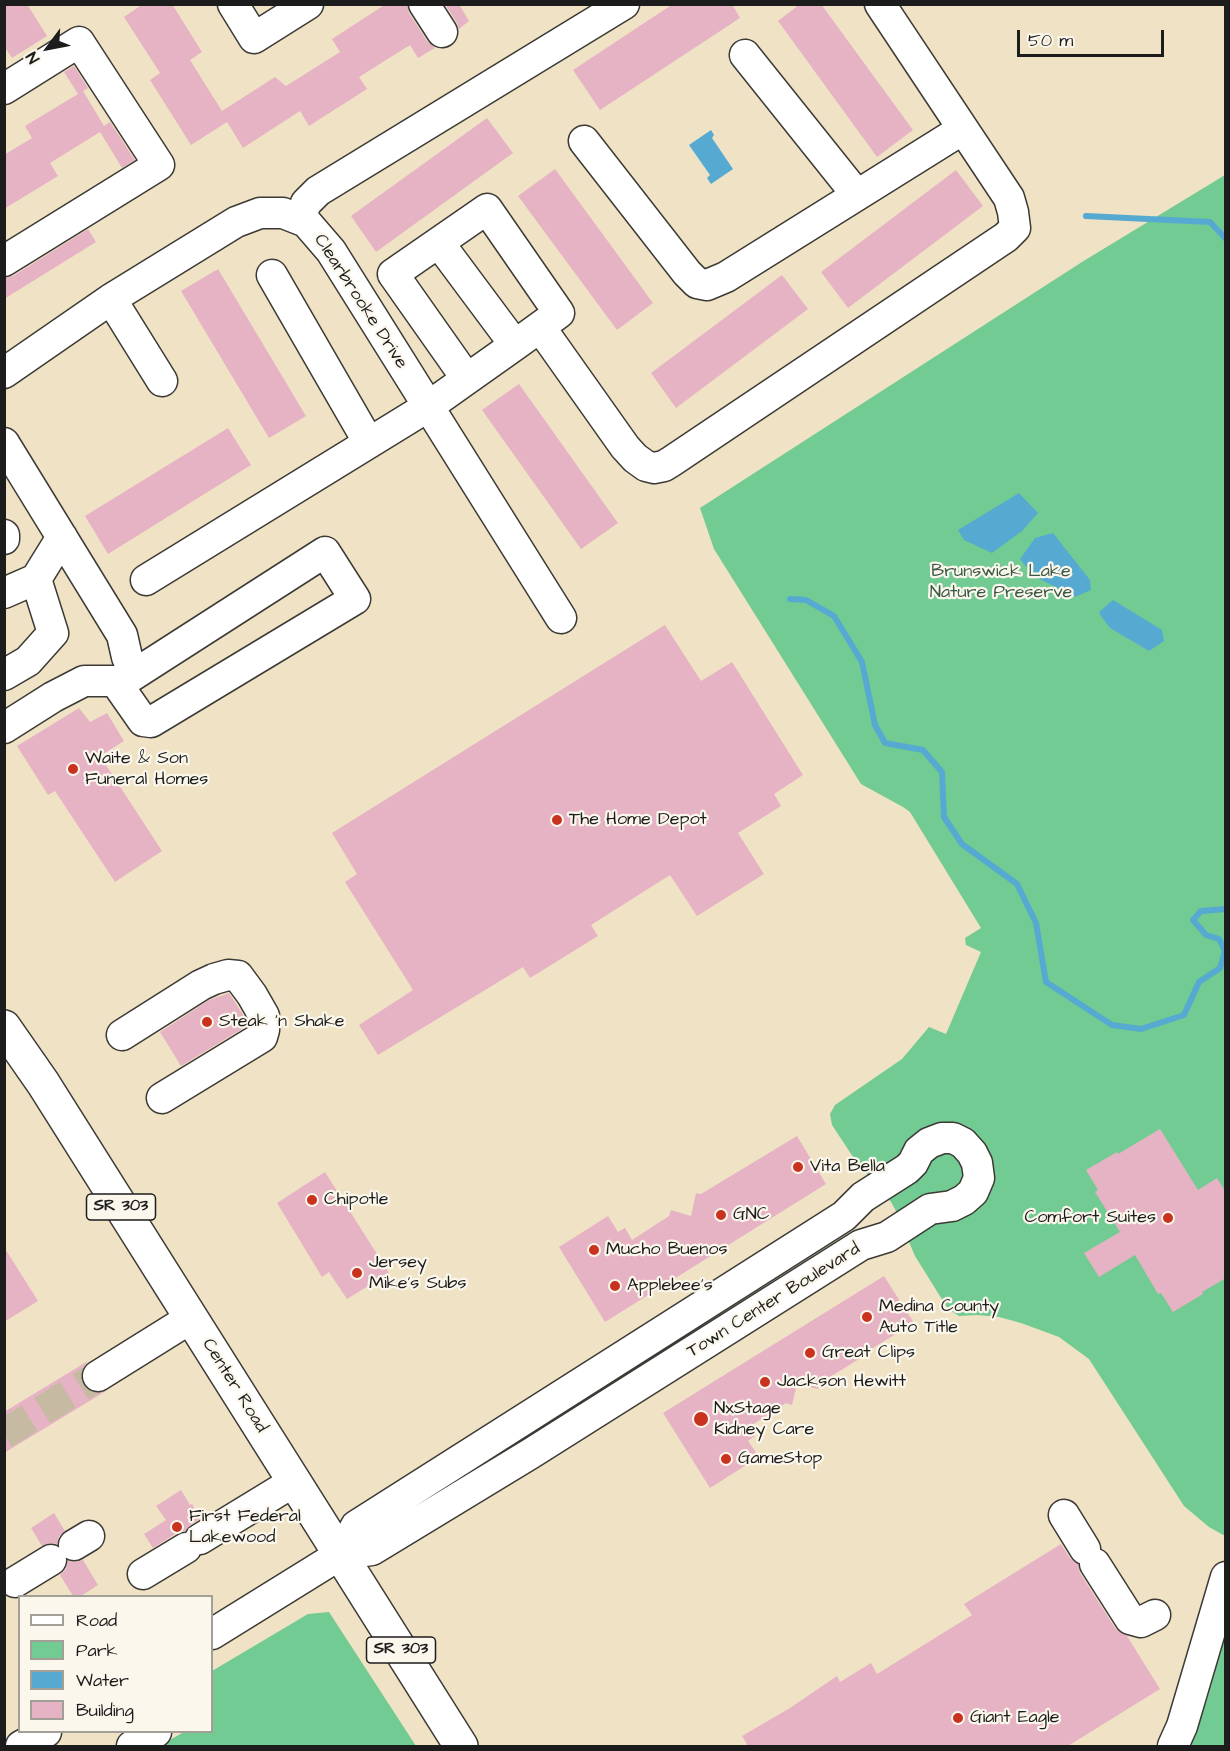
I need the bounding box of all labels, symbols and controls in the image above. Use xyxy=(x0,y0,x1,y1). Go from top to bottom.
north arrow xyxy=(18,18,78,78)
scale bar xyxy=(1020,18,1167,56)
text: 50 m xyxy=(1028,28,1073,53)
text: N xyxy=(21,47,45,68)
street label: Clearbrooke Drive xyxy=(308,231,412,373)
park label: Brunswick Lake Nature Preserve xyxy=(930,561,1072,604)
place label: Waite & Son Funeral Homes xyxy=(85,748,208,790)
marker: Waite & Son Funeral Homes xyxy=(66,762,80,776)
place label: The Home Depot xyxy=(569,809,707,831)
marker: The Home Depot xyxy=(550,813,564,827)
place label: Steak 'n Shake xyxy=(219,1011,345,1033)
marker: Steak 'n Shake xyxy=(200,1015,214,1029)
place label: Vita Bella xyxy=(810,1156,885,1178)
marker: Vita Bella xyxy=(791,1160,805,1174)
place label: Chipotle xyxy=(324,1189,388,1211)
marker: Chipotle xyxy=(305,1193,319,1207)
road number: SR 303 xyxy=(86,1194,156,1220)
place label: GNC xyxy=(733,1204,769,1226)
place label: Comfort Suites xyxy=(1024,1207,1156,1229)
marker: GNC xyxy=(714,1208,728,1222)
marker: Comfort Suites xyxy=(1161,1211,1175,1225)
place label: Mucho Buenos xyxy=(606,1239,728,1261)
street label: Town Center Boulevard xyxy=(683,1239,865,1363)
marker: Mucho Buenos xyxy=(587,1243,601,1257)
place label: Jersey Mike's Subs xyxy=(369,1252,466,1294)
marker: Jersey Mike's Subs xyxy=(350,1266,364,1280)
place label: Applebee's xyxy=(627,1275,713,1297)
marker: Applebee's xyxy=(608,1279,622,1293)
place label: Medina County Auto Title xyxy=(879,1296,999,1338)
marker: Medina County Auto Title xyxy=(860,1310,874,1324)
street label: Center Road xyxy=(196,1335,272,1437)
place label: Great Clips xyxy=(822,1342,915,1364)
marker: Great Clips xyxy=(803,1346,817,1360)
place label: Jackson Hewitt xyxy=(777,1371,906,1393)
marker: Jackson Hewitt xyxy=(758,1375,772,1389)
place label: NxStage Kidney Care xyxy=(714,1398,814,1440)
marker: NxStage Kidney Care xyxy=(692,1410,710,1428)
place label: GameStop xyxy=(738,1448,822,1470)
marker: GameStop xyxy=(719,1452,733,1466)
place label: First Federal Lakewood xyxy=(189,1506,301,1549)
marker: First Federal Lakewood xyxy=(170,1520,184,1534)
legend xyxy=(18,1595,213,1733)
text: Road xyxy=(76,1608,117,1633)
road number: SR 303 xyxy=(366,1637,436,1663)
text: Park xyxy=(76,1638,118,1663)
text: Water xyxy=(76,1668,129,1693)
text: Building xyxy=(76,1698,134,1723)
place label: Giant Eagle xyxy=(970,1707,1059,1729)
marker: Giant Eagle xyxy=(951,1711,965,1725)

